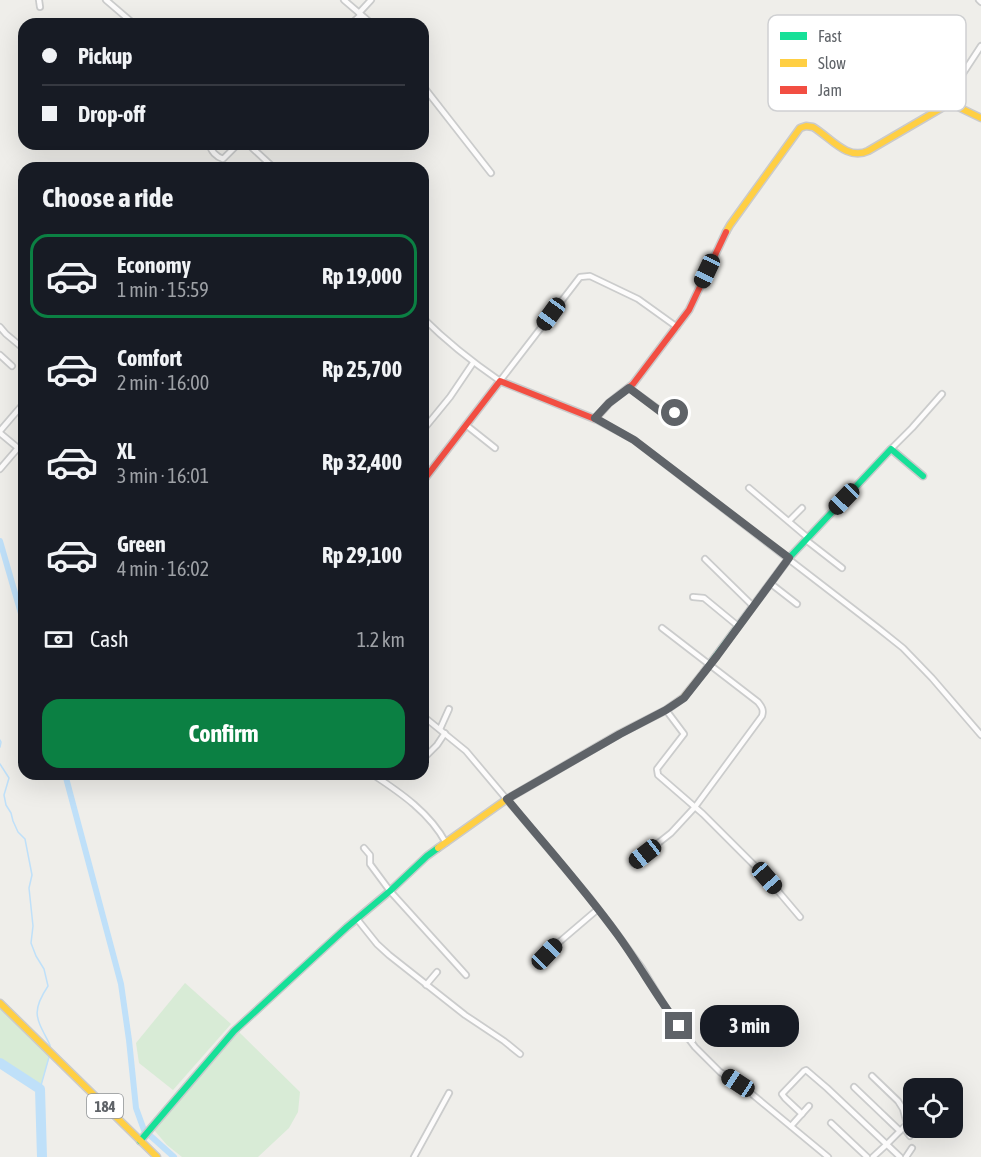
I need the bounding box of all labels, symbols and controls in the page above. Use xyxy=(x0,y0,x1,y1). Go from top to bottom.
legend xyxy=(768,15,966,111)
text: Fast xyxy=(818,27,842,45)
text: Pickup xyxy=(78,43,133,69)
text: Slow xyxy=(818,54,846,72)
text: Jam xyxy=(818,81,842,99)
text: Drop-off xyxy=(78,101,145,127)
text: Choose a ride xyxy=(42,182,174,213)
icon: car xyxy=(45,249,99,303)
car xyxy=(691,251,723,291)
text: Economy xyxy=(117,252,191,278)
text: Rp 19,000 xyxy=(322,263,402,289)
text: 1 min · 15:59 xyxy=(117,278,209,301)
car xyxy=(533,294,569,334)
icon: car xyxy=(45,342,99,396)
text: Comfort xyxy=(117,345,182,371)
text: Rp 25,700 xyxy=(322,356,402,382)
text: 2 min · 16:00 xyxy=(117,371,209,394)
route start xyxy=(661,399,688,426)
icon: car xyxy=(45,435,99,489)
text: XL xyxy=(117,438,135,464)
text: Rp 32,400 xyxy=(322,449,402,475)
text: 3 min · 16:01 xyxy=(117,464,209,487)
car xyxy=(825,480,863,518)
icon: car xyxy=(45,528,99,582)
text: Green xyxy=(117,531,166,557)
text: Rp 29,100 xyxy=(322,542,402,568)
text: 4 min · 16:02 xyxy=(117,557,209,580)
icon: cash xyxy=(42,623,75,656)
text: Cash xyxy=(90,626,129,652)
text: 1.2 km xyxy=(357,628,405,651)
button: Confirm xyxy=(42,699,405,768)
car xyxy=(625,836,665,872)
car xyxy=(748,859,786,897)
car xyxy=(528,935,566,973)
callout: 3 min xyxy=(700,1005,799,1047)
route end xyxy=(665,1012,692,1039)
text: 3 min xyxy=(729,1014,770,1037)
car xyxy=(718,1066,758,1100)
map controls xyxy=(903,1078,963,1138)
button: locate xyxy=(903,1078,963,1138)
road number: 184 xyxy=(87,1094,123,1118)

